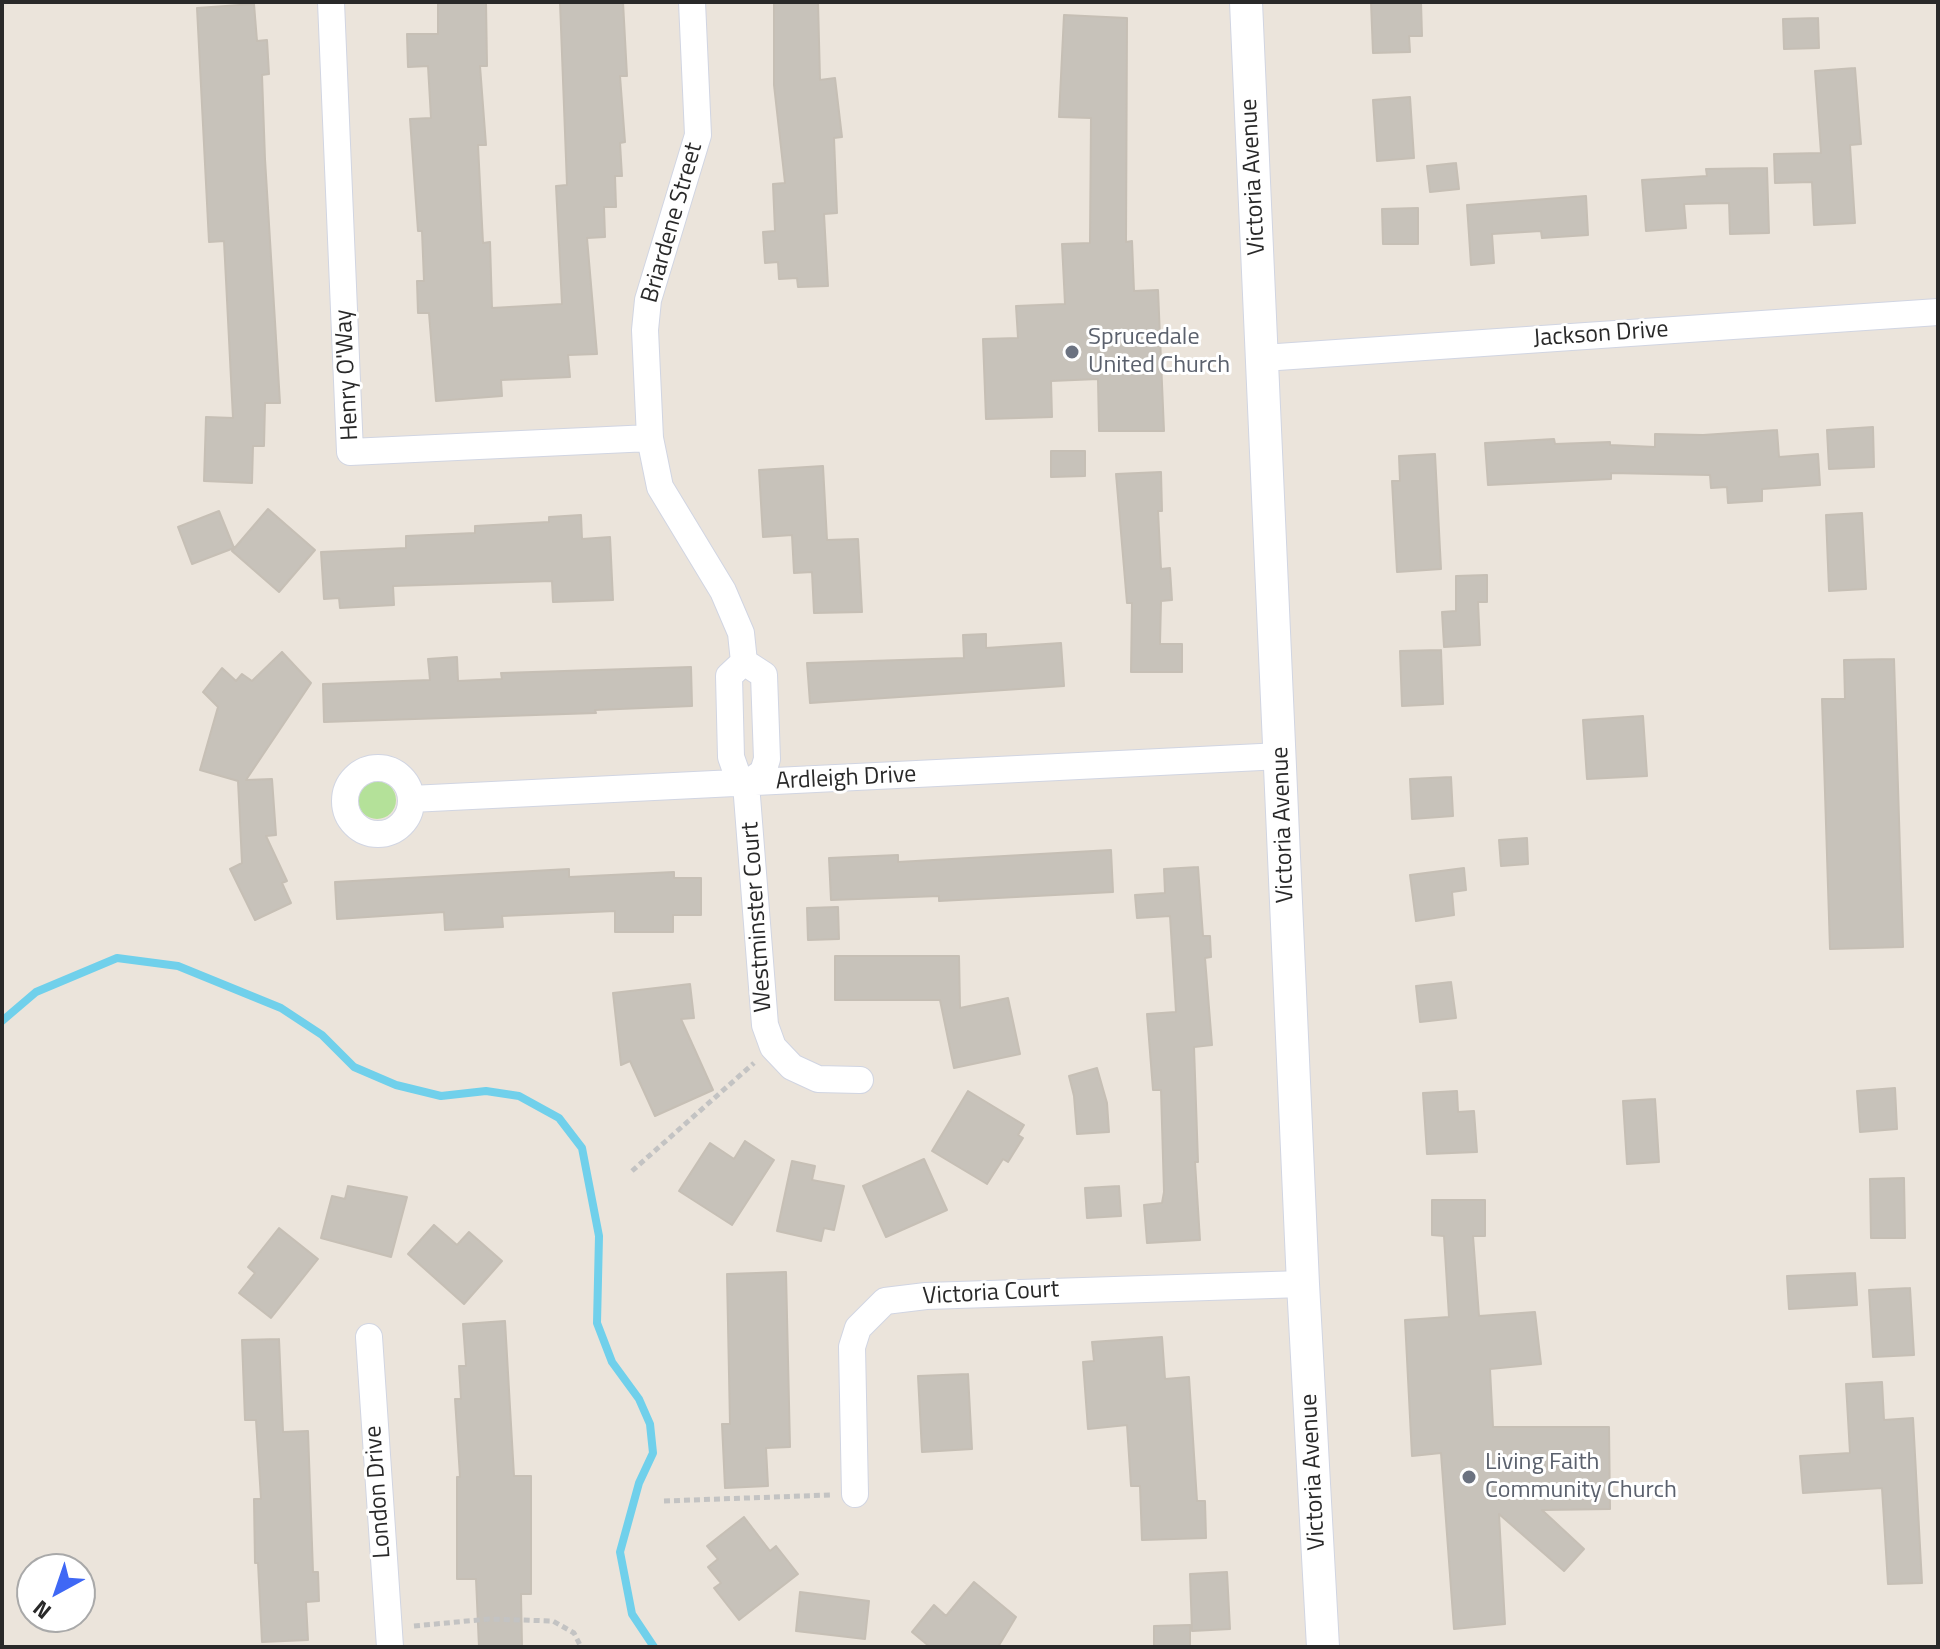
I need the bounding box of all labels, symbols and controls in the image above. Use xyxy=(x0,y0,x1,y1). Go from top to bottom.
street label: Victoria Avenue xyxy=(1236,98,1272,256)
street label: Briardene Street xyxy=(636,140,710,306)
street label: Henry O'Way xyxy=(330,309,366,441)
street label: Jackson Drive xyxy=(1532,316,1670,354)
place label: Sprucedale United Church xyxy=(1088,324,1230,380)
marker: Sprucedale United Church xyxy=(1063,343,1081,361)
street label: Victoria Avenue xyxy=(1267,746,1301,904)
street label: Ardleigh Drive xyxy=(775,761,917,797)
street label: Westminster Court xyxy=(737,821,779,1013)
street label: Victoria Court xyxy=(922,1276,1060,1312)
street label: Victoria Avenue xyxy=(1296,1393,1332,1551)
street label: London Drive xyxy=(360,1425,398,1559)
place label: Living Faith Community Church xyxy=(1485,1449,1677,1505)
marker: Living Faith Community Church xyxy=(1460,1468,1478,1486)
north arrow xyxy=(16,1553,96,1633)
text: N xyxy=(25,1592,59,1628)

